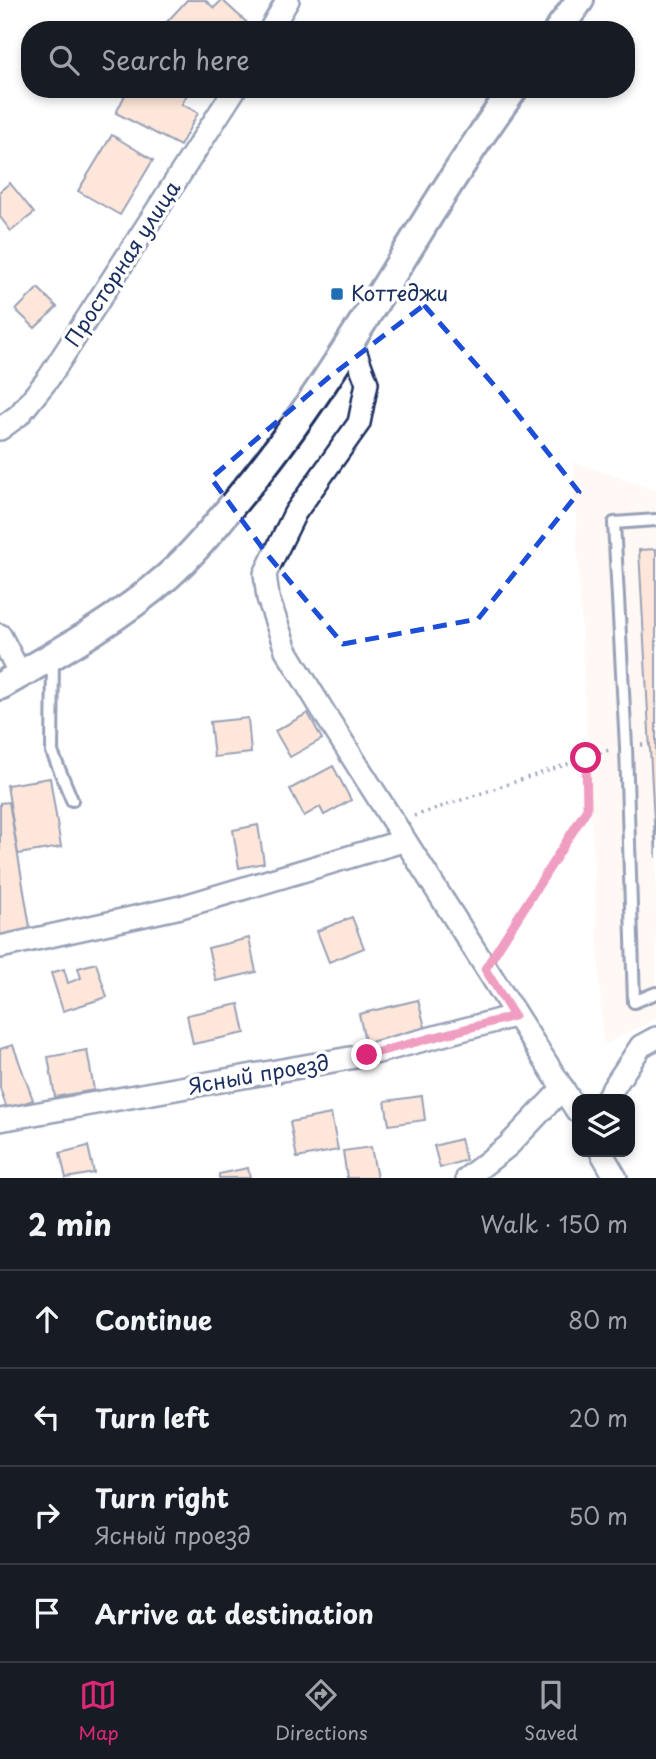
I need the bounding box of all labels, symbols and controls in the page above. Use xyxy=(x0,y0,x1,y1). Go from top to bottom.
search box xyxy=(21,21,635,98)
text: Search here xyxy=(101,40,250,79)
icon: search xyxy=(45,41,83,79)
street label: Просторная улица xyxy=(55,173,188,352)
place label: Коттеджи xyxy=(351,276,448,308)
marker: Коттеджи xyxy=(329,286,345,302)
route start xyxy=(570,742,601,773)
route end xyxy=(351,1039,382,1070)
street label: Ясный проезд xyxy=(186,1045,332,1101)
map controls xyxy=(572,1094,635,1157)
button: layers xyxy=(572,1094,635,1157)
text: 2 min xyxy=(28,1201,112,1246)
text: Walk · 150 m xyxy=(480,1206,628,1241)
icon: ahead xyxy=(28,1300,66,1338)
text: Continue xyxy=(95,1300,212,1339)
text: 80 m xyxy=(568,1302,628,1337)
icon: left xyxy=(28,1398,66,1436)
text: Turn left xyxy=(95,1398,210,1437)
text: 20 m xyxy=(569,1400,628,1435)
text: Turn right xyxy=(95,1478,229,1517)
icon: right xyxy=(28,1496,66,1534)
text: 50 m xyxy=(568,1498,628,1533)
text: Ясный проезд xyxy=(95,1517,251,1552)
icon: arrive xyxy=(28,1594,66,1632)
text: Arrive at destination xyxy=(95,1594,374,1633)
tab: Map xyxy=(78,1676,119,1746)
tab: Directions xyxy=(275,1676,368,1746)
tab: Saved xyxy=(524,1676,578,1746)

